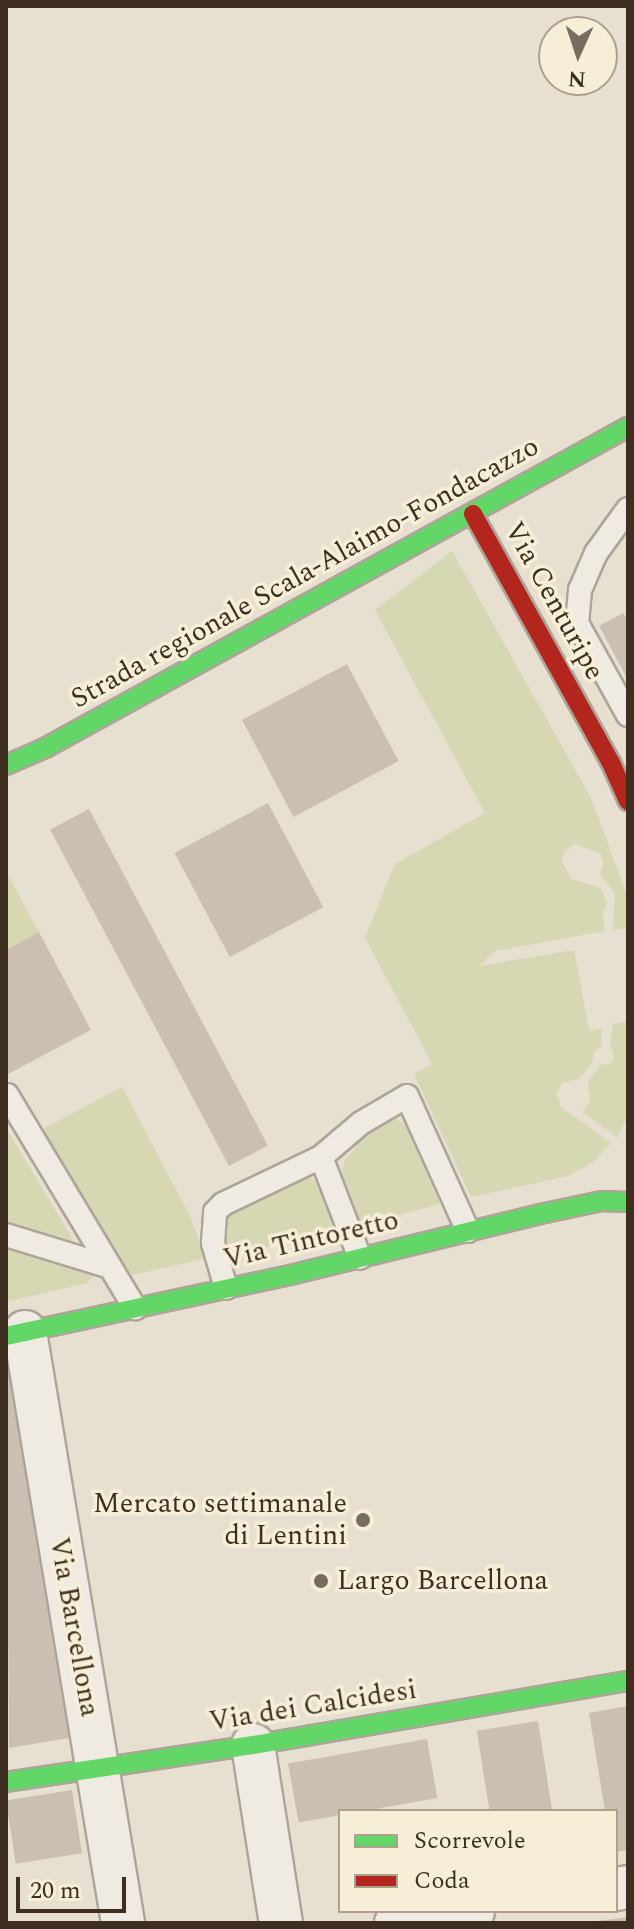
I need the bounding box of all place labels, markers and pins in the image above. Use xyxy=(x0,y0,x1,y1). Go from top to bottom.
place label: Mercato settimanale di Lentini xyxy=(93,1487,347,1553)
marker: Mercato settimanale di Lentini xyxy=(354,1511,372,1529)
place label: Largo Barcellona xyxy=(337,1564,548,1598)
marker: Largo Barcellona xyxy=(312,1572,330,1590)

